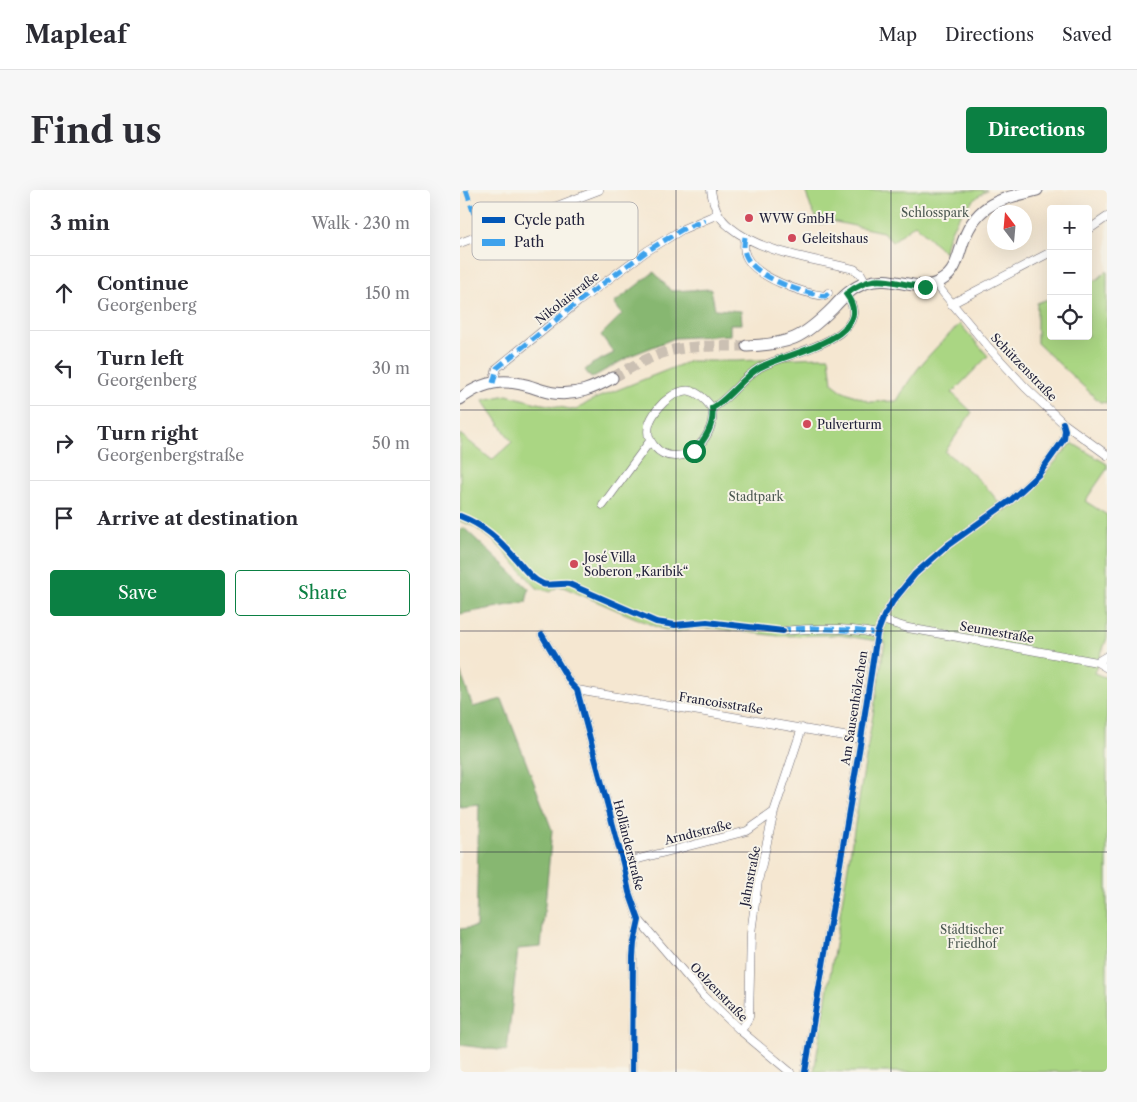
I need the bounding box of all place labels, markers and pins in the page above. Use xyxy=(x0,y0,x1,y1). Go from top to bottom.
place label: WVW GmbH xyxy=(758,211,835,226)
marker: WVW GmbH xyxy=(743,212,755,224)
place label: Geleitshaus xyxy=(802,231,868,246)
marker: Geleitshaus xyxy=(786,232,798,244)
place label: Pulverturm xyxy=(817,417,882,432)
marker: Pulverturm xyxy=(801,418,813,430)
place label: José Villa Soberon „Karibik“ xyxy=(582,550,688,579)
marker: José Villa Soberon „Karibik“ xyxy=(568,558,580,570)

